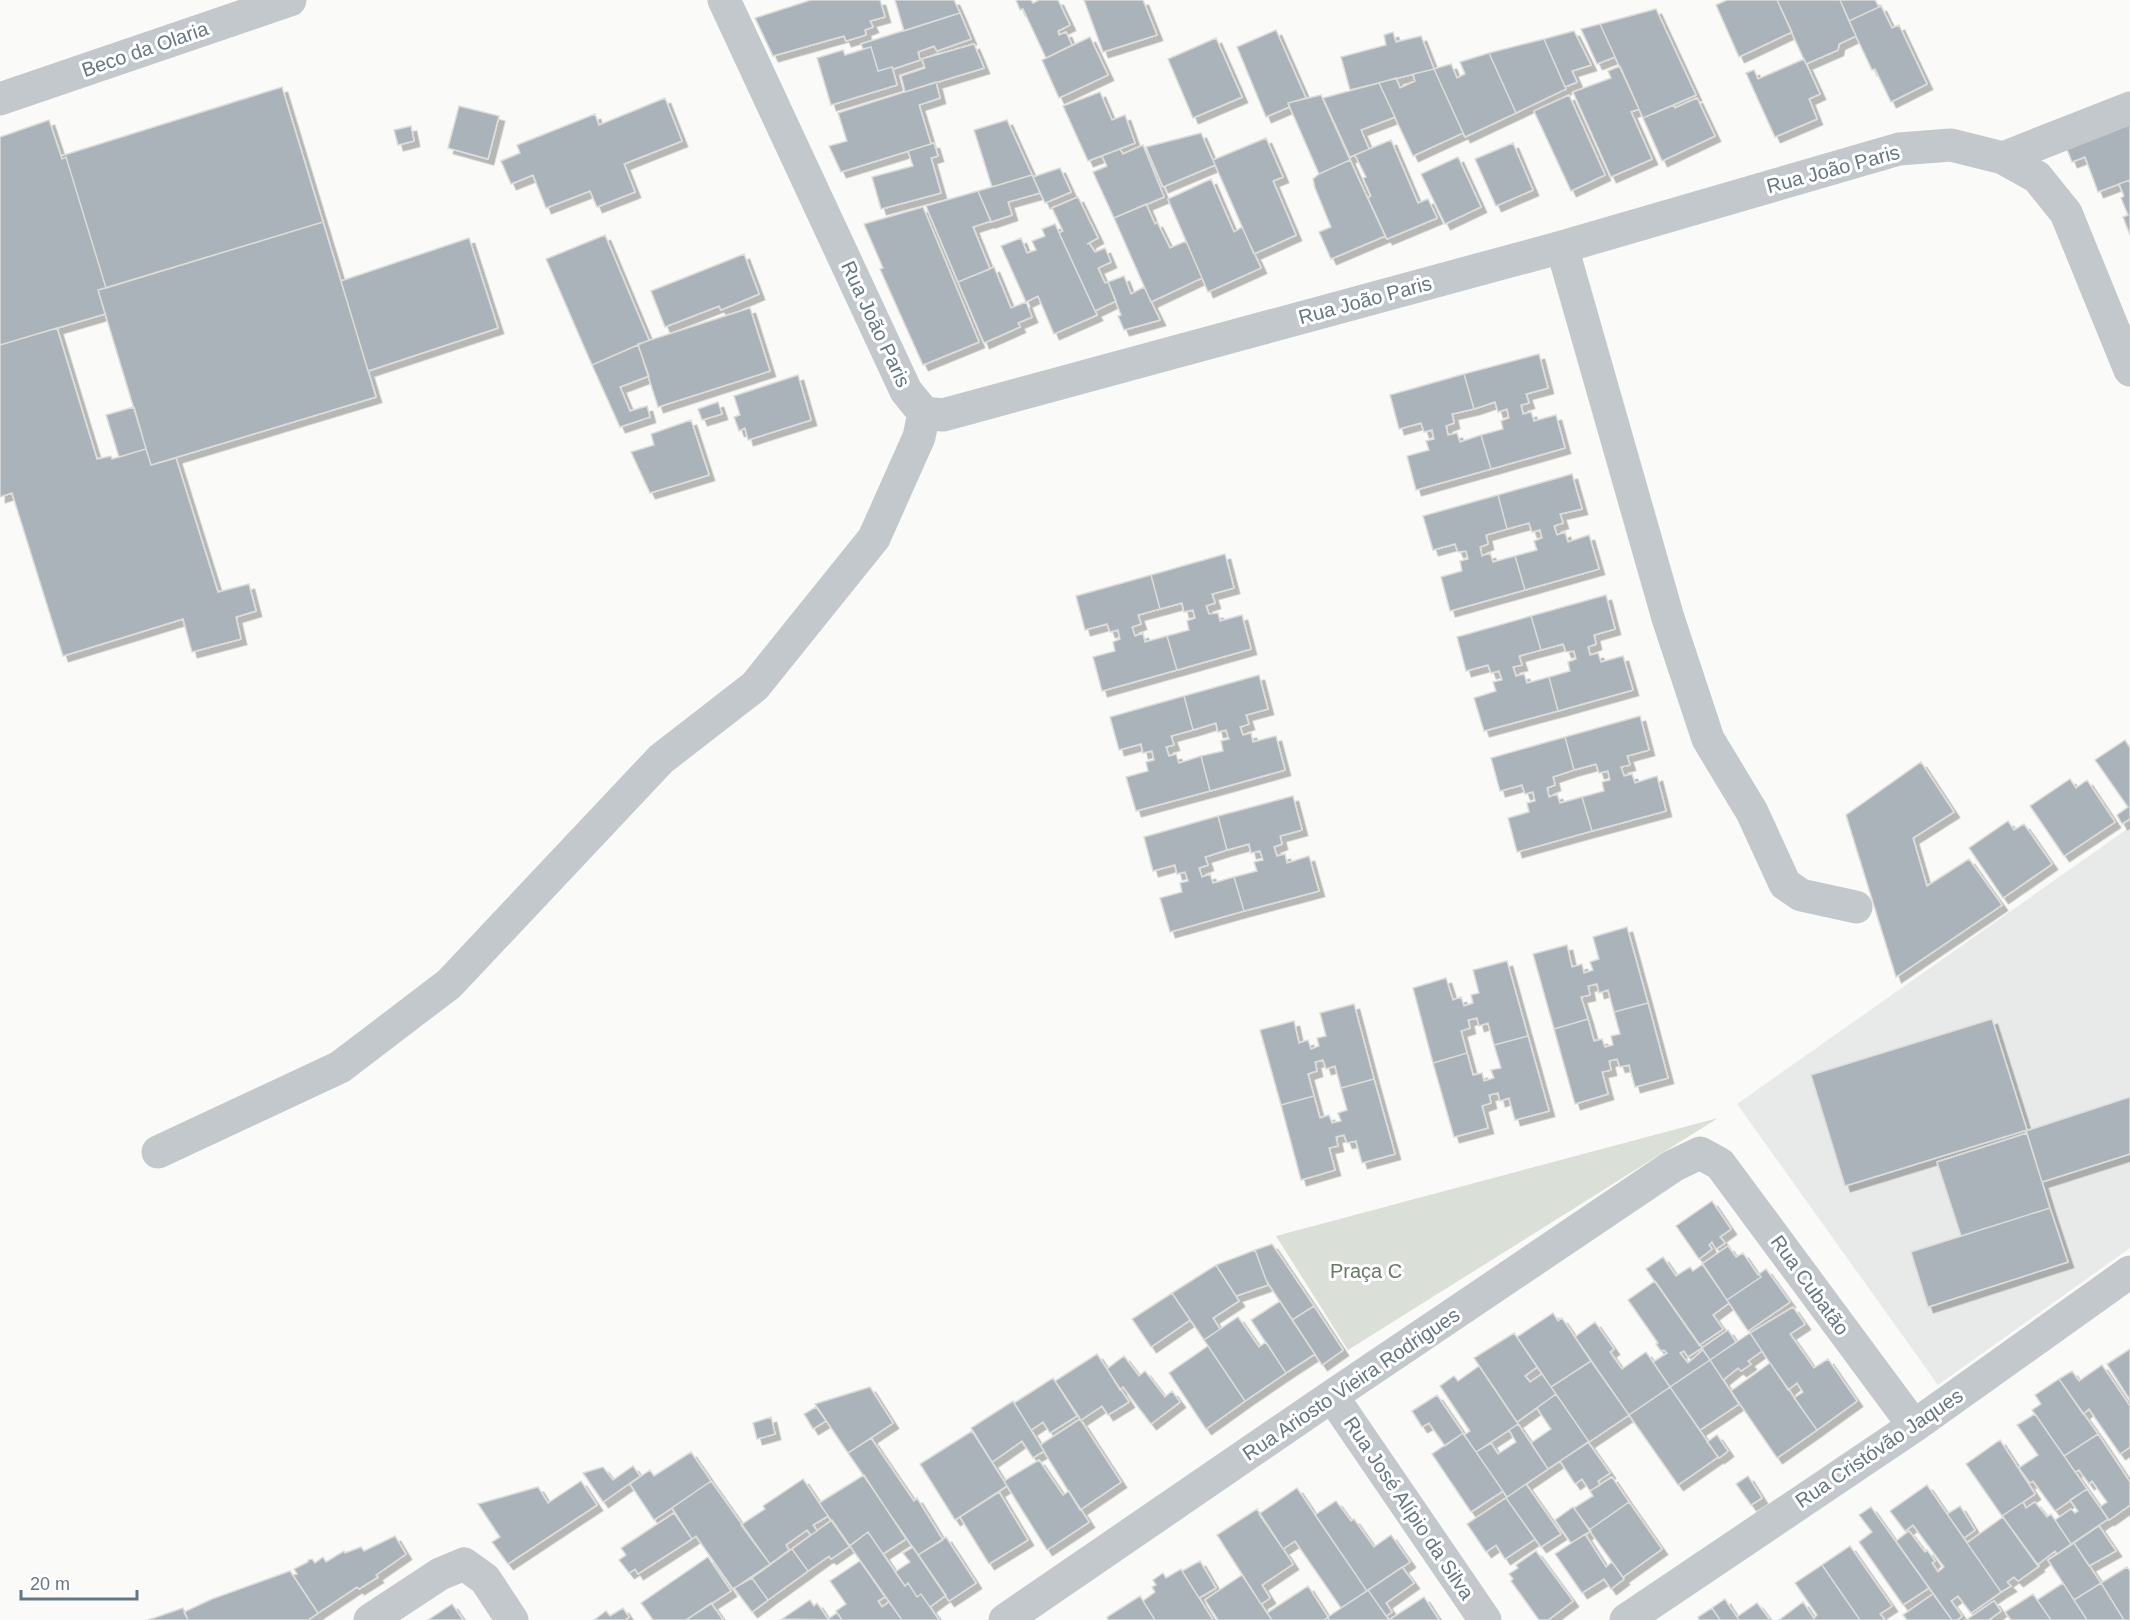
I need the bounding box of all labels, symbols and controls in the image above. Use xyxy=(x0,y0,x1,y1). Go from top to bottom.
street label: Beco da Olaria xyxy=(79,17,212,81)
street label: Rua João Paris xyxy=(1764,141,1902,197)
street label: Rua João Paris xyxy=(837,257,915,391)
street label: Rua João Paris xyxy=(1296,272,1434,328)
street label: Rua Cubatão xyxy=(1766,1231,1854,1339)
park label: Praça C xyxy=(1330,1260,1402,1282)
street label: Rua Ariosto Vieira Rodrigues xyxy=(1239,1303,1463,1465)
street label: Rua Cristóvão Jaques xyxy=(1791,1384,1967,1512)
street label: Rua José Alípio da Silva xyxy=(1340,1412,1479,1604)
scale bar xyxy=(21,1563,136,1601)
text: 20 m xyxy=(30,1574,70,1594)

